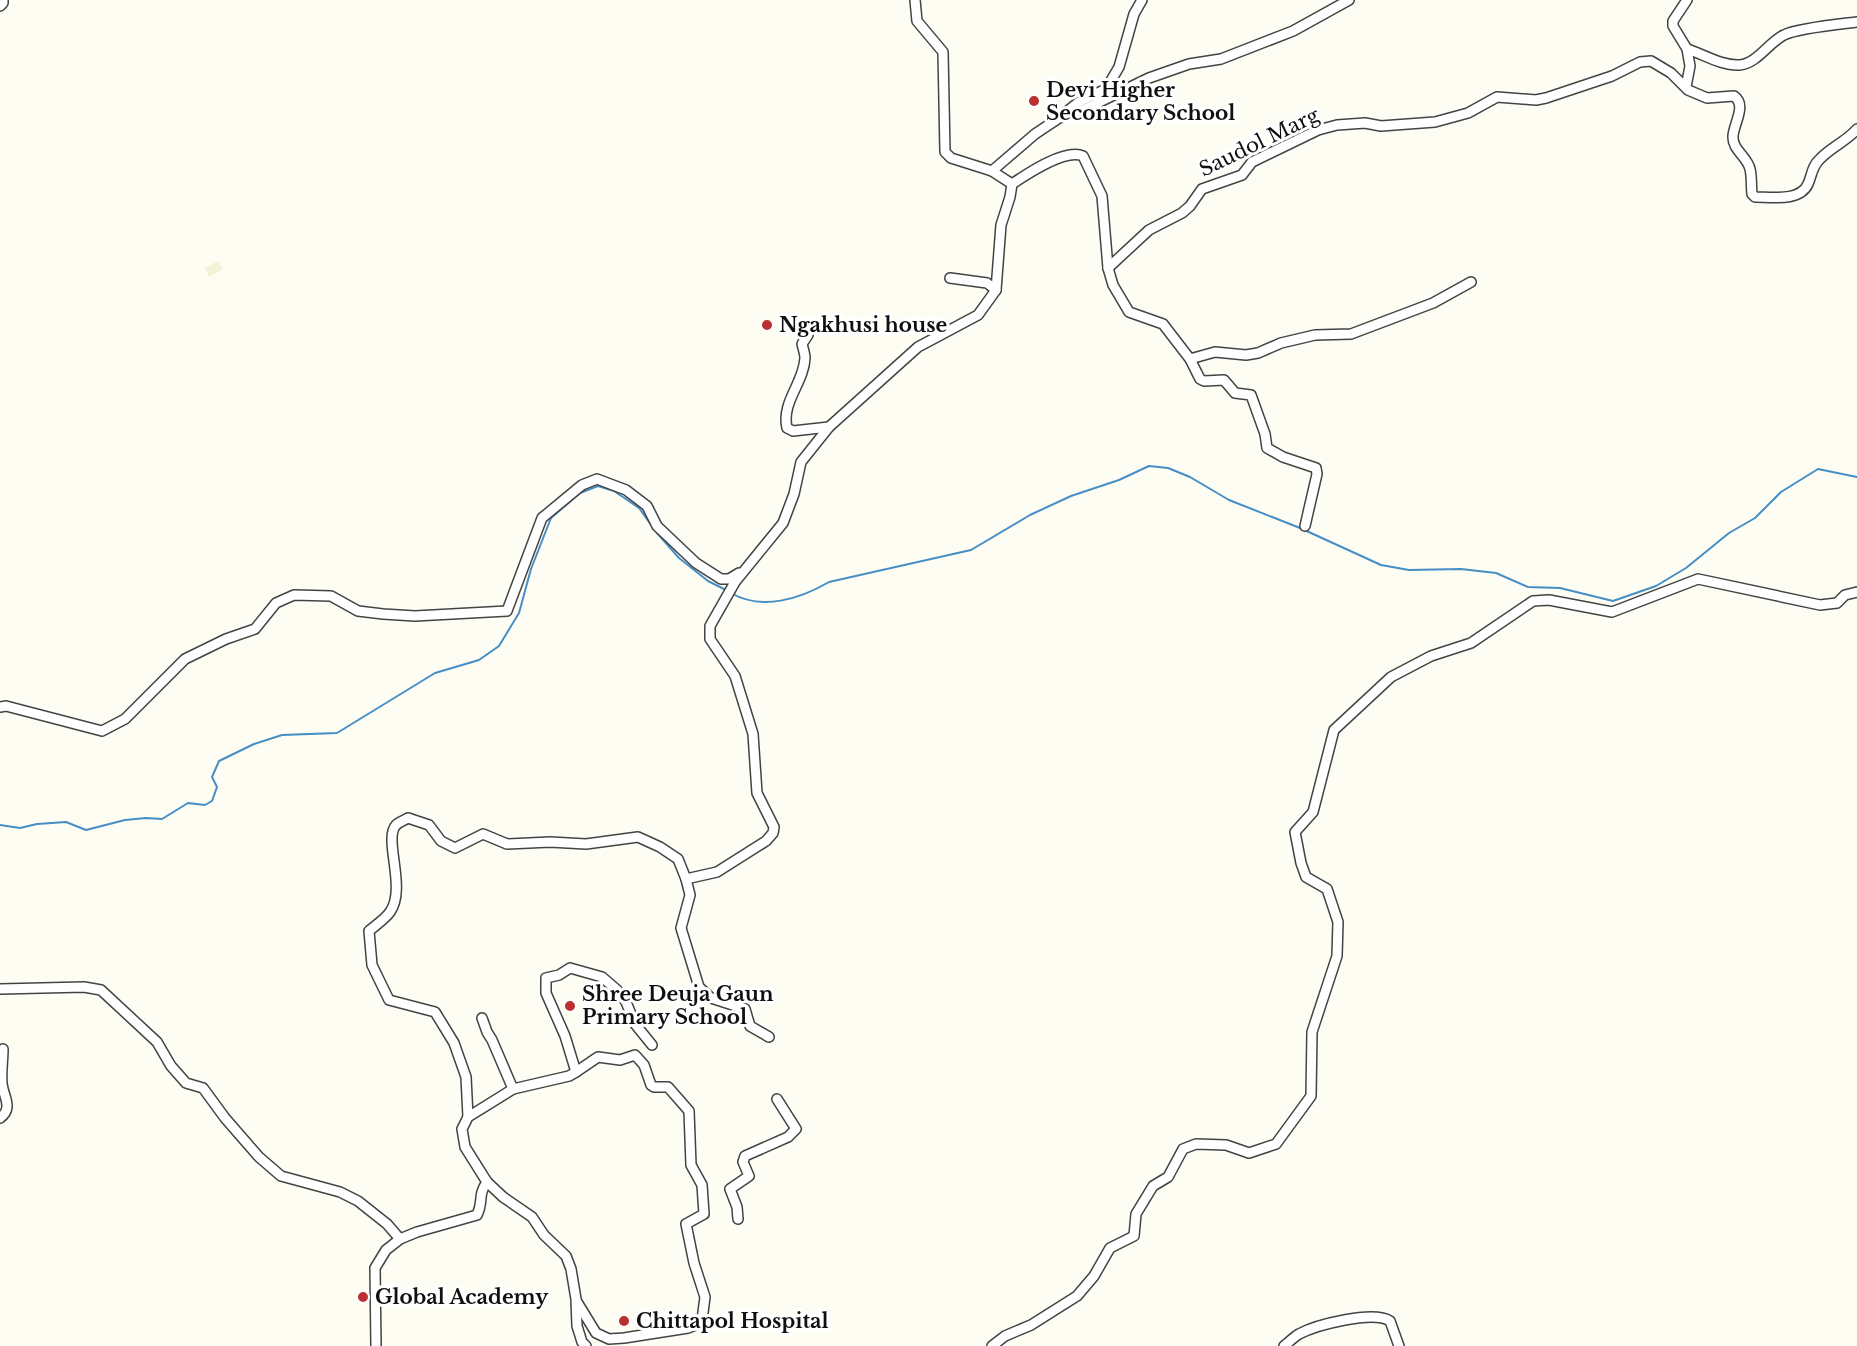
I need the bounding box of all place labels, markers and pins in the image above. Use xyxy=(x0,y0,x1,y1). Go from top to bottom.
place label: Devi Higher Secondary School xyxy=(1046,78,1235,125)
marker: Devi Higher Secondary School xyxy=(1027,94,1041,108)
place label: Ngakhusi house xyxy=(779,313,947,337)
marker: Ngakhusi house xyxy=(760,318,774,332)
place label: Shree Deuja Gaun Primary School xyxy=(582,982,774,1029)
marker: Shree Deuja Gaun Primary School xyxy=(563,999,577,1013)
place label: Global Academy xyxy=(375,1285,549,1309)
marker: Global Academy xyxy=(356,1290,370,1304)
place label: Chittapol Hospital xyxy=(636,1309,829,1333)
marker: Chittapol Hospital xyxy=(617,1314,631,1328)

